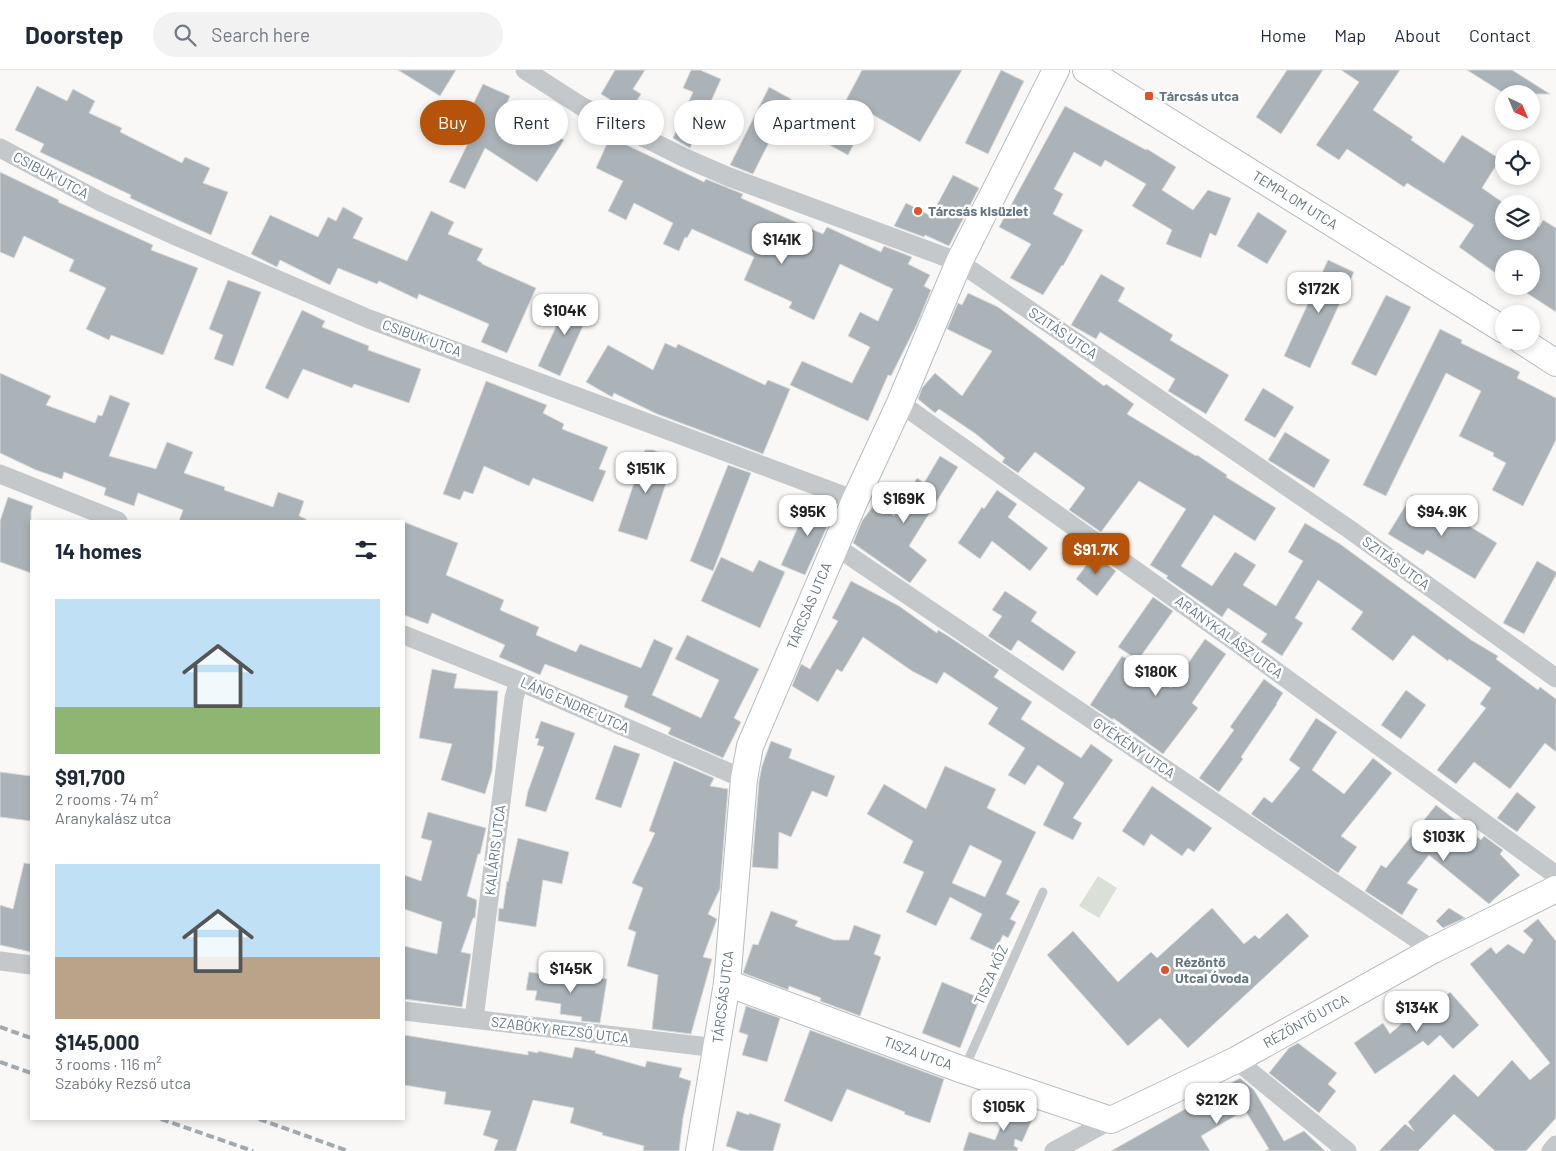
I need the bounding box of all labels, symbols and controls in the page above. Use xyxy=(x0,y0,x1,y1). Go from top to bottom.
search box xyxy=(153,12,503,57)
text: Doorstep xyxy=(25,20,123,49)
icon: search xyxy=(171,21,199,49)
text: Search here xyxy=(211,23,310,46)
text: Home xyxy=(1260,24,1306,46)
text: Map xyxy=(1334,24,1366,46)
text: About xyxy=(1394,24,1441,46)
text: Contact xyxy=(1469,24,1531,46)
north arrow xyxy=(1495,85,1540,130)
map controls xyxy=(1495,85,1540,350)
place label: Tárcsás utca xyxy=(1159,87,1239,104)
marker: Tárcsás utca xyxy=(1143,90,1155,102)
chip: Buy xyxy=(420,100,485,145)
chip: Rent xyxy=(495,100,568,145)
chip: Filters xyxy=(578,100,664,145)
chip: New xyxy=(674,100,744,145)
chip: Apartment xyxy=(754,100,874,145)
button: locate xyxy=(1495,140,1540,185)
street label: CSIBUK UTCA xyxy=(11,148,92,202)
street label: TEMPLOM UTCA xyxy=(1249,167,1342,233)
button: layers xyxy=(1495,195,1540,240)
place label: Tárcsás kisüzlet xyxy=(928,202,1028,219)
marker: Tárcsás kisüzlet xyxy=(912,205,924,217)
pin: $141K xyxy=(747,222,817,265)
text: $141K xyxy=(763,229,801,248)
button: + xyxy=(1495,250,1540,295)
pin: $172K xyxy=(1284,272,1354,314)
text: $172K xyxy=(1298,278,1340,297)
pin: $104K xyxy=(530,294,600,336)
text: $104K xyxy=(543,300,587,319)
street label: SZITÁS UTCA xyxy=(1026,303,1101,362)
button: − xyxy=(1495,305,1540,350)
street label: CSIBUK UTCA xyxy=(380,315,464,360)
pin: $151K xyxy=(611,452,681,494)
text: $151K xyxy=(627,458,665,477)
pin: $169K xyxy=(869,482,939,524)
text: $169K xyxy=(883,488,925,507)
pin: $95K xyxy=(778,494,838,537)
pin: $94.9K xyxy=(1401,494,1483,537)
text: $95K xyxy=(790,501,826,520)
text: $94.9K xyxy=(1417,501,1467,520)
pin: $91.7K xyxy=(1055,532,1137,575)
street label: SZITÁS UTCA xyxy=(1359,533,1434,593)
icon: filters xyxy=(352,536,380,564)
text: 14 homes xyxy=(55,538,142,563)
text: $91.7K xyxy=(1073,539,1119,558)
street label: TÁRCSÁS UTCA xyxy=(782,559,835,652)
street label: ARANYKALÁSZ UTCA xyxy=(1172,592,1287,682)
icon: home xyxy=(173,631,263,721)
pin: $180K xyxy=(1121,654,1191,697)
text: $180K xyxy=(1135,661,1177,680)
street label: LÁNG ENDRE UTCA xyxy=(518,673,633,736)
street label: GYÉKÉNY UTCA xyxy=(1090,714,1179,782)
text: $91,700 xyxy=(55,764,125,789)
text: 2 rooms · 74 m² xyxy=(55,789,159,808)
street label: KALÁRIS UTCA xyxy=(481,803,509,896)
text: Aranykalász utca xyxy=(55,808,171,827)
pin: $103K xyxy=(1409,820,1479,862)
text: $103K xyxy=(1423,826,1465,845)
icon: home xyxy=(173,896,263,986)
street label: TISZA KÖZ xyxy=(970,942,1011,1007)
street label: TÁRCSÁS UTCA xyxy=(708,949,737,1044)
pin: $145K xyxy=(536,952,606,994)
place label: Rézöntő Utcai Óvoda xyxy=(1175,953,1249,986)
text: $145K xyxy=(549,958,593,977)
marker: Rézöntő Utcai Óvoda xyxy=(1159,964,1171,976)
street label: RÉZÖNTŐ UTCA xyxy=(1260,990,1352,1051)
pin: $134K xyxy=(1382,990,1452,1033)
text: $134K xyxy=(1395,997,1439,1016)
street label: SZABÓKY REZSŐ UTCA xyxy=(490,1013,631,1046)
text: $145,000 xyxy=(55,1029,139,1054)
street label: TISZA UTCA xyxy=(881,1032,955,1073)
text: 3 rooms · 116 m² xyxy=(55,1054,161,1073)
text: Szabóky Rezső utca xyxy=(55,1073,191,1092)
pin: $212K xyxy=(1182,1082,1252,1125)
text: $212K xyxy=(1196,1089,1238,1108)
pin: $105K xyxy=(969,1090,1039,1132)
text: $105K xyxy=(983,1096,1025,1115)

